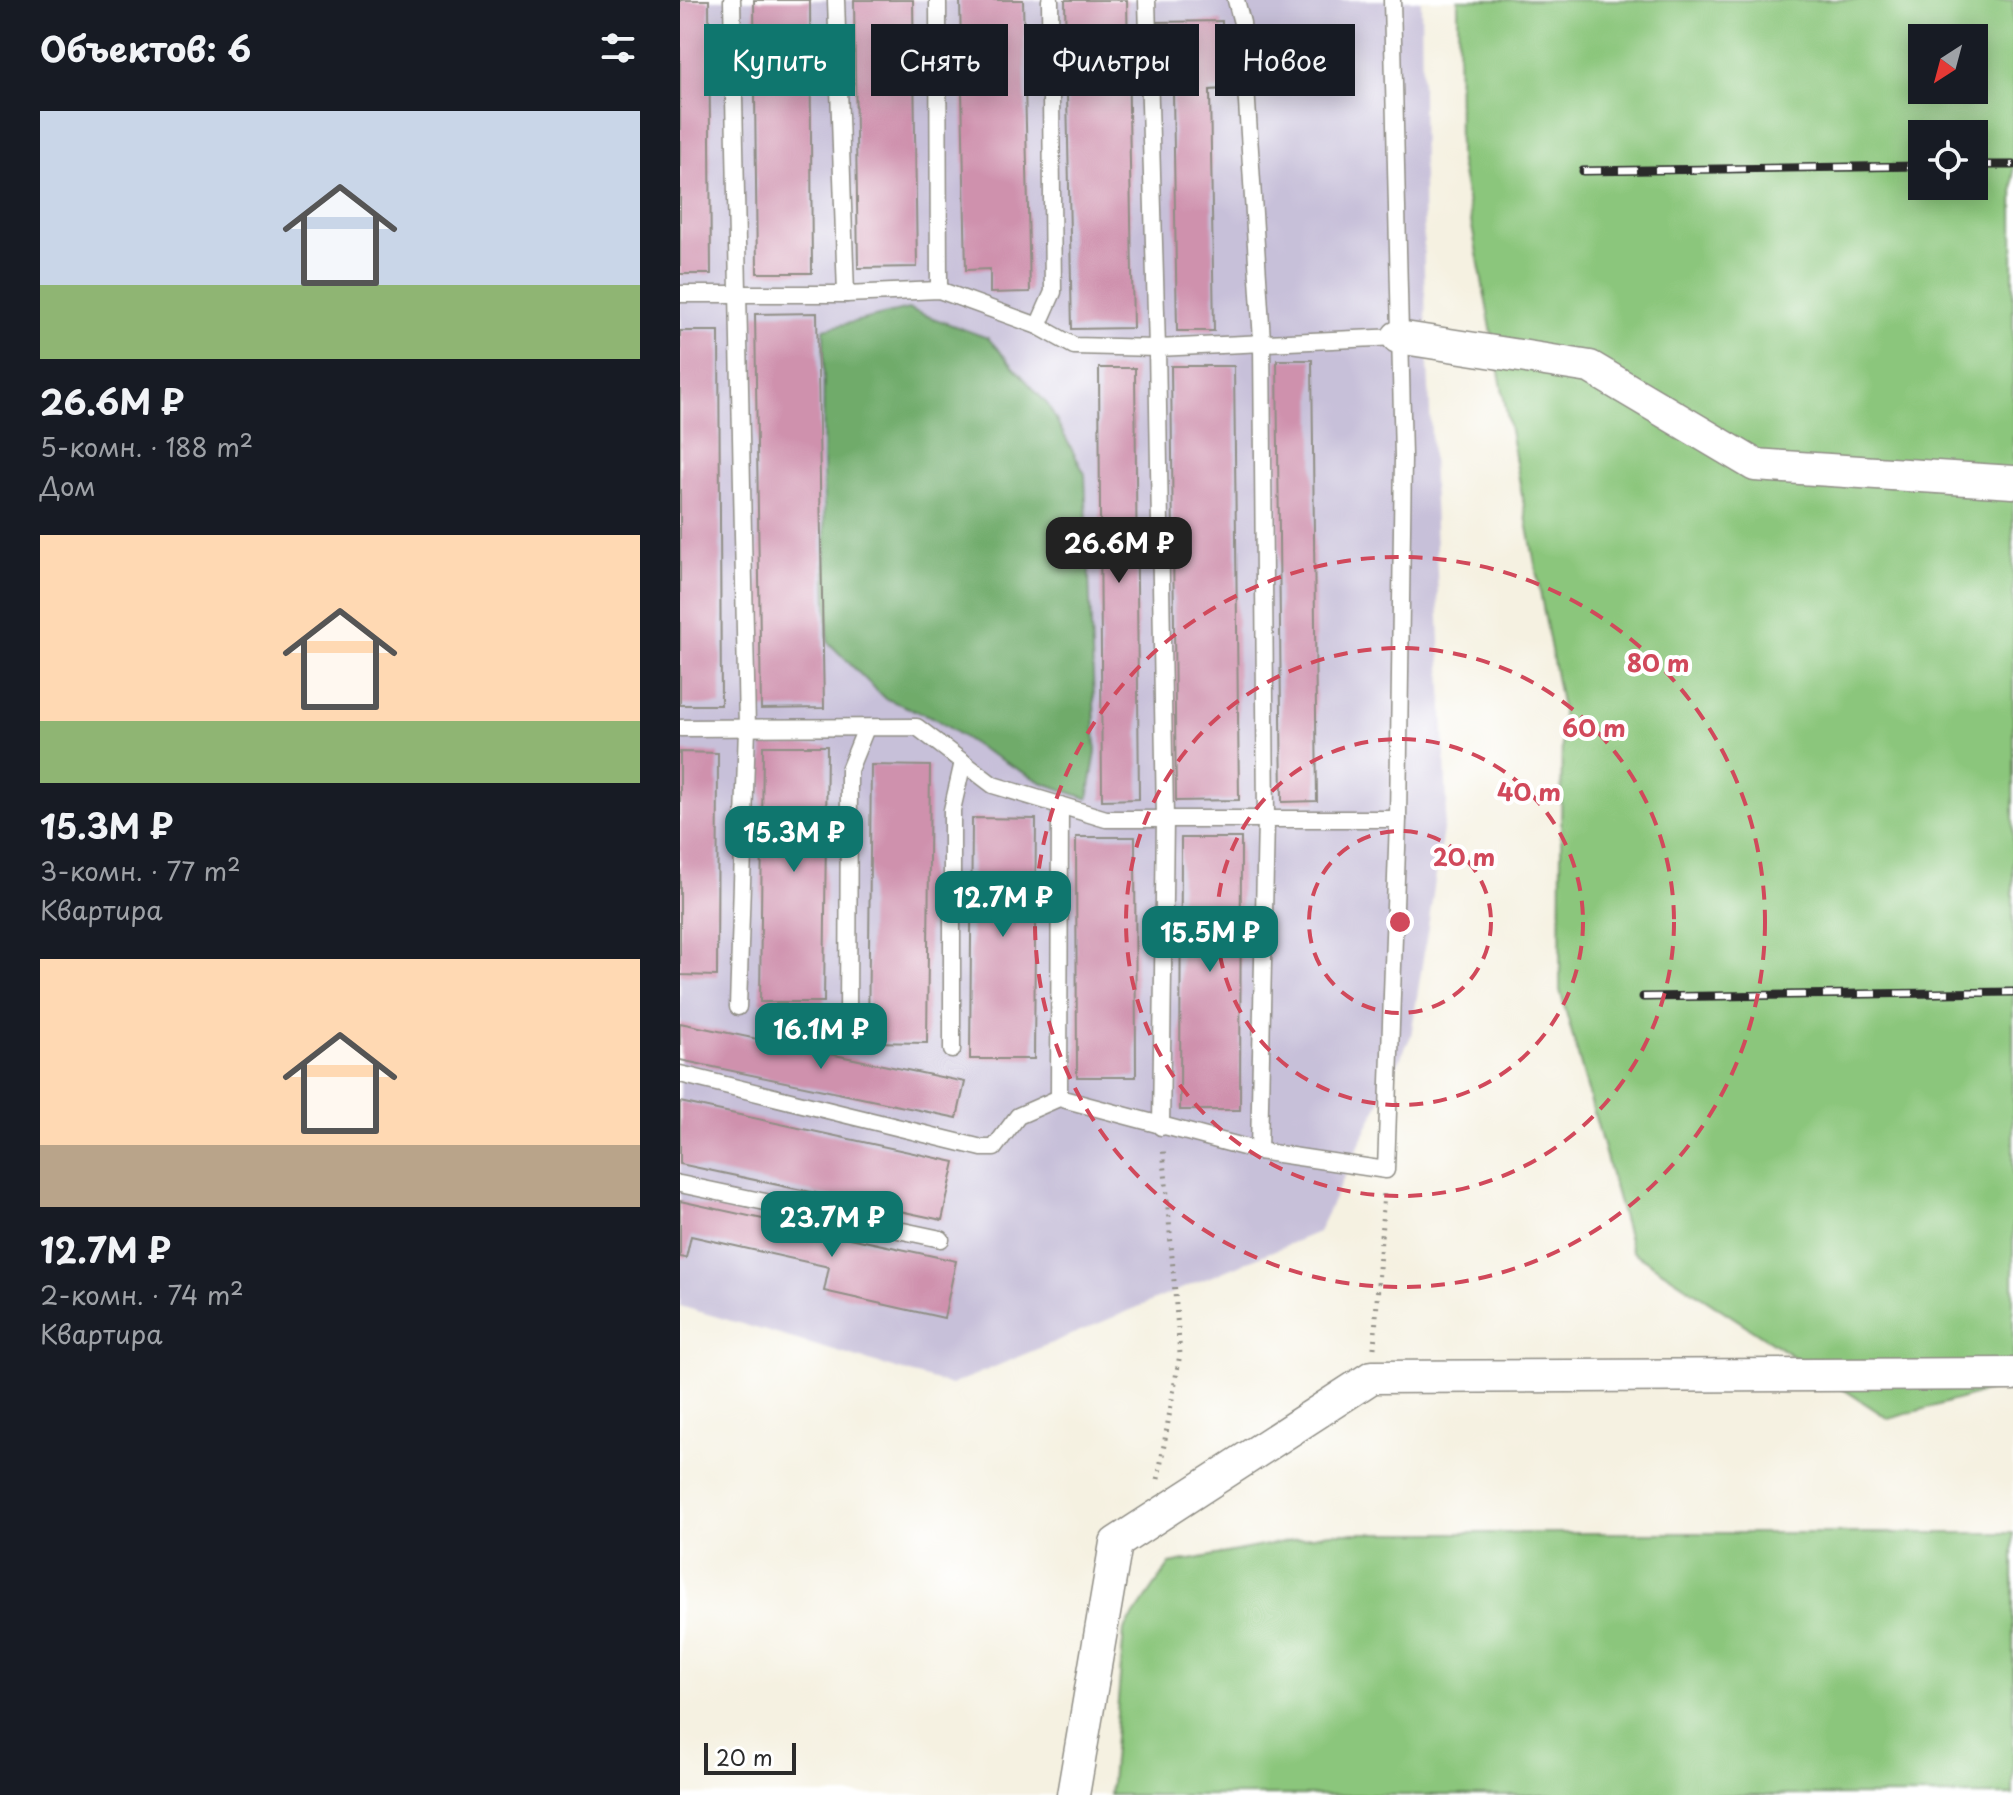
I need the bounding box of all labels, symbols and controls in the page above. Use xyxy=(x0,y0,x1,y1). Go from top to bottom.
text: Объектов: 6 xyxy=(40,22,251,74)
chip: Купить xyxy=(704,24,855,96)
chip: Снять xyxy=(871,24,1008,96)
chip: Фильтры xyxy=(1024,24,1199,96)
chip: Новое xyxy=(1215,24,1355,96)
north arrow xyxy=(1908,24,1988,104)
map controls xyxy=(1908,24,1988,200)
icon: filters xyxy=(596,26,640,70)
button: locate xyxy=(1908,120,1988,200)
icon: home xyxy=(268,163,412,307)
text: 26.6M ₽ xyxy=(40,375,184,427)
text: 5-комн. · 188 m² xyxy=(40,427,253,466)
text: Дом xyxy=(40,466,96,505)
pin: 26.6M ₽ xyxy=(1045,517,1193,585)
text: 26.6M ₽ xyxy=(1064,523,1174,562)
icon: home xyxy=(268,587,412,731)
text: 80 m xyxy=(1627,644,1689,680)
text: 60 m xyxy=(1562,709,1626,745)
text: 40 m xyxy=(1497,773,1561,809)
text: 15.3M ₽ xyxy=(40,799,173,851)
pin: 15.3M ₽ xyxy=(720,806,868,874)
text: 15.3M ₽ xyxy=(743,812,845,851)
text: 20 m xyxy=(1433,838,1495,874)
text: 3-комн. · 77 m² xyxy=(40,851,241,890)
pin: 12.7M ₽ xyxy=(929,871,1077,939)
text: 12.7M ₽ xyxy=(953,877,1053,916)
text: Квартира xyxy=(40,890,163,929)
pin: 15.5M ₽ xyxy=(1136,906,1284,974)
centre of rings xyxy=(1386,908,1414,936)
text: 15.5M ₽ xyxy=(1160,912,1260,951)
pin: 16.1M ₽ xyxy=(747,1003,895,1071)
text: 16.1M ₽ xyxy=(773,1009,869,1048)
icon: home xyxy=(268,1011,412,1155)
pin: 23.7M ₽ xyxy=(758,1191,906,1259)
text: 23.7M ₽ xyxy=(779,1197,885,1236)
text: 12.7M ₽ xyxy=(40,1223,171,1275)
text: 2-комн. · 74 m² xyxy=(40,1275,244,1314)
text: Квартира xyxy=(40,1314,163,1353)
scale bar xyxy=(704,1739,796,1775)
text: 20 m xyxy=(716,1740,773,1773)

